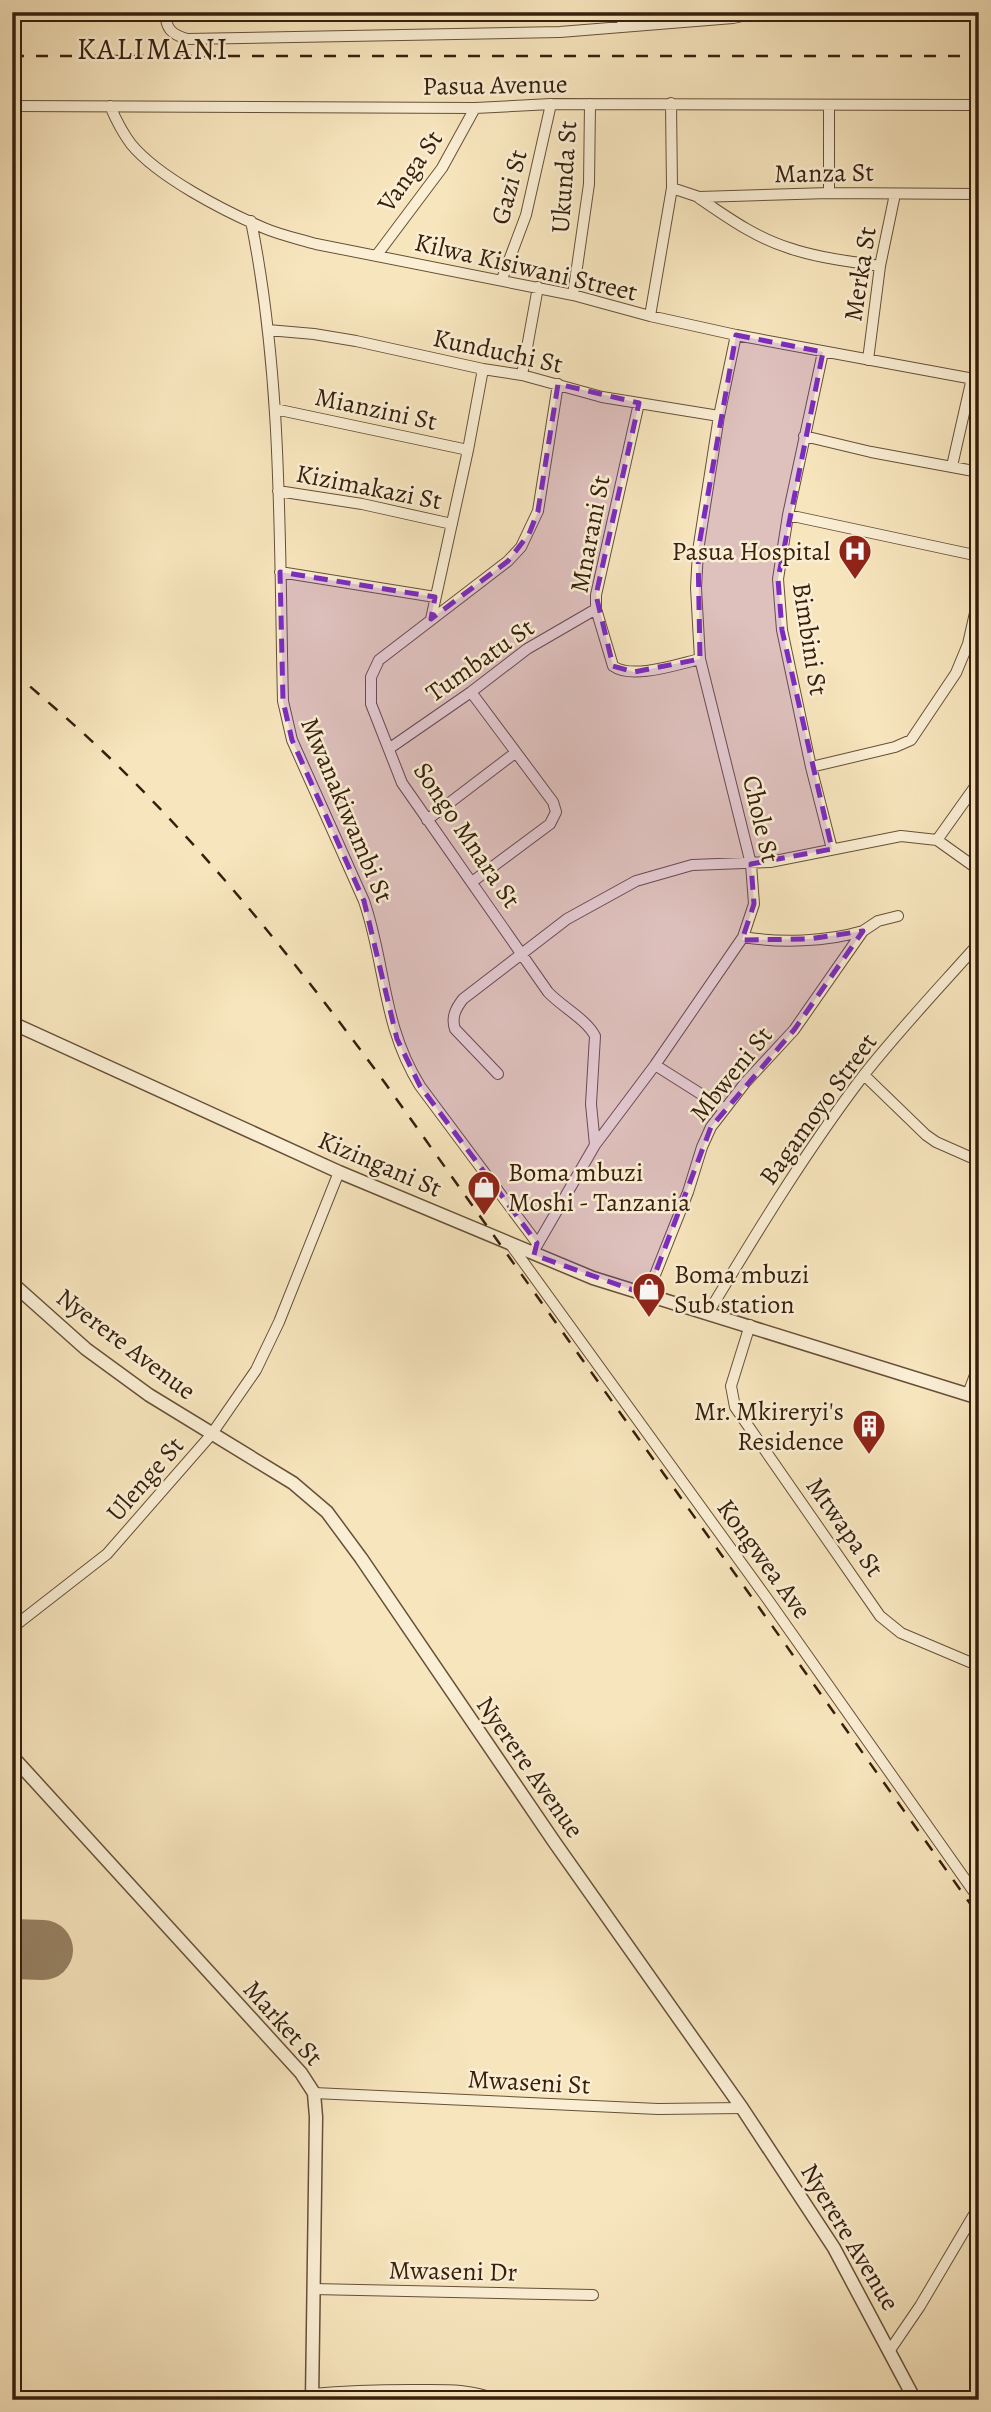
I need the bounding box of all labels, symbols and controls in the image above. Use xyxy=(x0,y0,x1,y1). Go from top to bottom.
district label: KALIMANI xyxy=(77,29,229,69)
street label: Pasua Avenue xyxy=(422,66,568,104)
street label: Ukunda St xyxy=(543,119,585,234)
street label: Vanga St xyxy=(369,123,451,220)
street label: Gazi St xyxy=(482,145,536,228)
street label: Manza St xyxy=(774,155,875,191)
street label: Kilwa Kisiwani Street xyxy=(411,224,641,310)
street label: Merka St xyxy=(835,224,885,324)
street label: Kunduchi St xyxy=(430,320,567,382)
street label: Mianzini St xyxy=(312,379,441,439)
street label: Kizimakazi St xyxy=(293,456,445,518)
street label: Mnarani St xyxy=(561,472,619,596)
hospital icon: Pasua Hospital xyxy=(836,532,874,581)
place label: Pasua Hospital xyxy=(672,534,830,569)
street label: Bimbini St xyxy=(784,580,836,698)
street label: Tumbatu St xyxy=(419,610,541,710)
street label: Mwanakiwambi St xyxy=(292,712,402,908)
street label: Songo Mnara St xyxy=(405,755,529,915)
street label: Chole St xyxy=(734,772,788,867)
street label: Mbweni St xyxy=(682,1019,781,1129)
street label: Bagamoyo Street xyxy=(751,1026,885,1192)
street label: Kizingani St xyxy=(313,1122,448,1206)
place label: Boma mbuzi Moshi - Tanzania xyxy=(508,1155,690,1220)
shop icon: Boma mbuzi Moshi - Tanzania xyxy=(465,1168,503,1217)
place label: Boma mbuzi Sub station xyxy=(674,1257,809,1322)
shop icon: Boma mbuzi Sub station xyxy=(630,1270,668,1319)
street label: Nyerere Avenue xyxy=(49,1280,203,1408)
place label: Mr. Mkireryi's Residence xyxy=(694,1394,844,1459)
building icon: Mr. Mkireryi's Residence xyxy=(850,1407,888,1456)
street label: Ulenge St xyxy=(98,1429,192,1529)
street label: Mtwapa St xyxy=(798,1470,892,1584)
street label: Kongwea Ave xyxy=(709,1492,819,1626)
street label: Nyerere Avenue xyxy=(468,1689,592,1845)
street label: Market St xyxy=(235,1973,331,2074)
street label: Mwaseni St xyxy=(467,2061,592,2103)
street label: Nyerere Avenue xyxy=(792,2157,908,2317)
street label: Mwaseni Dr xyxy=(388,2252,518,2290)

